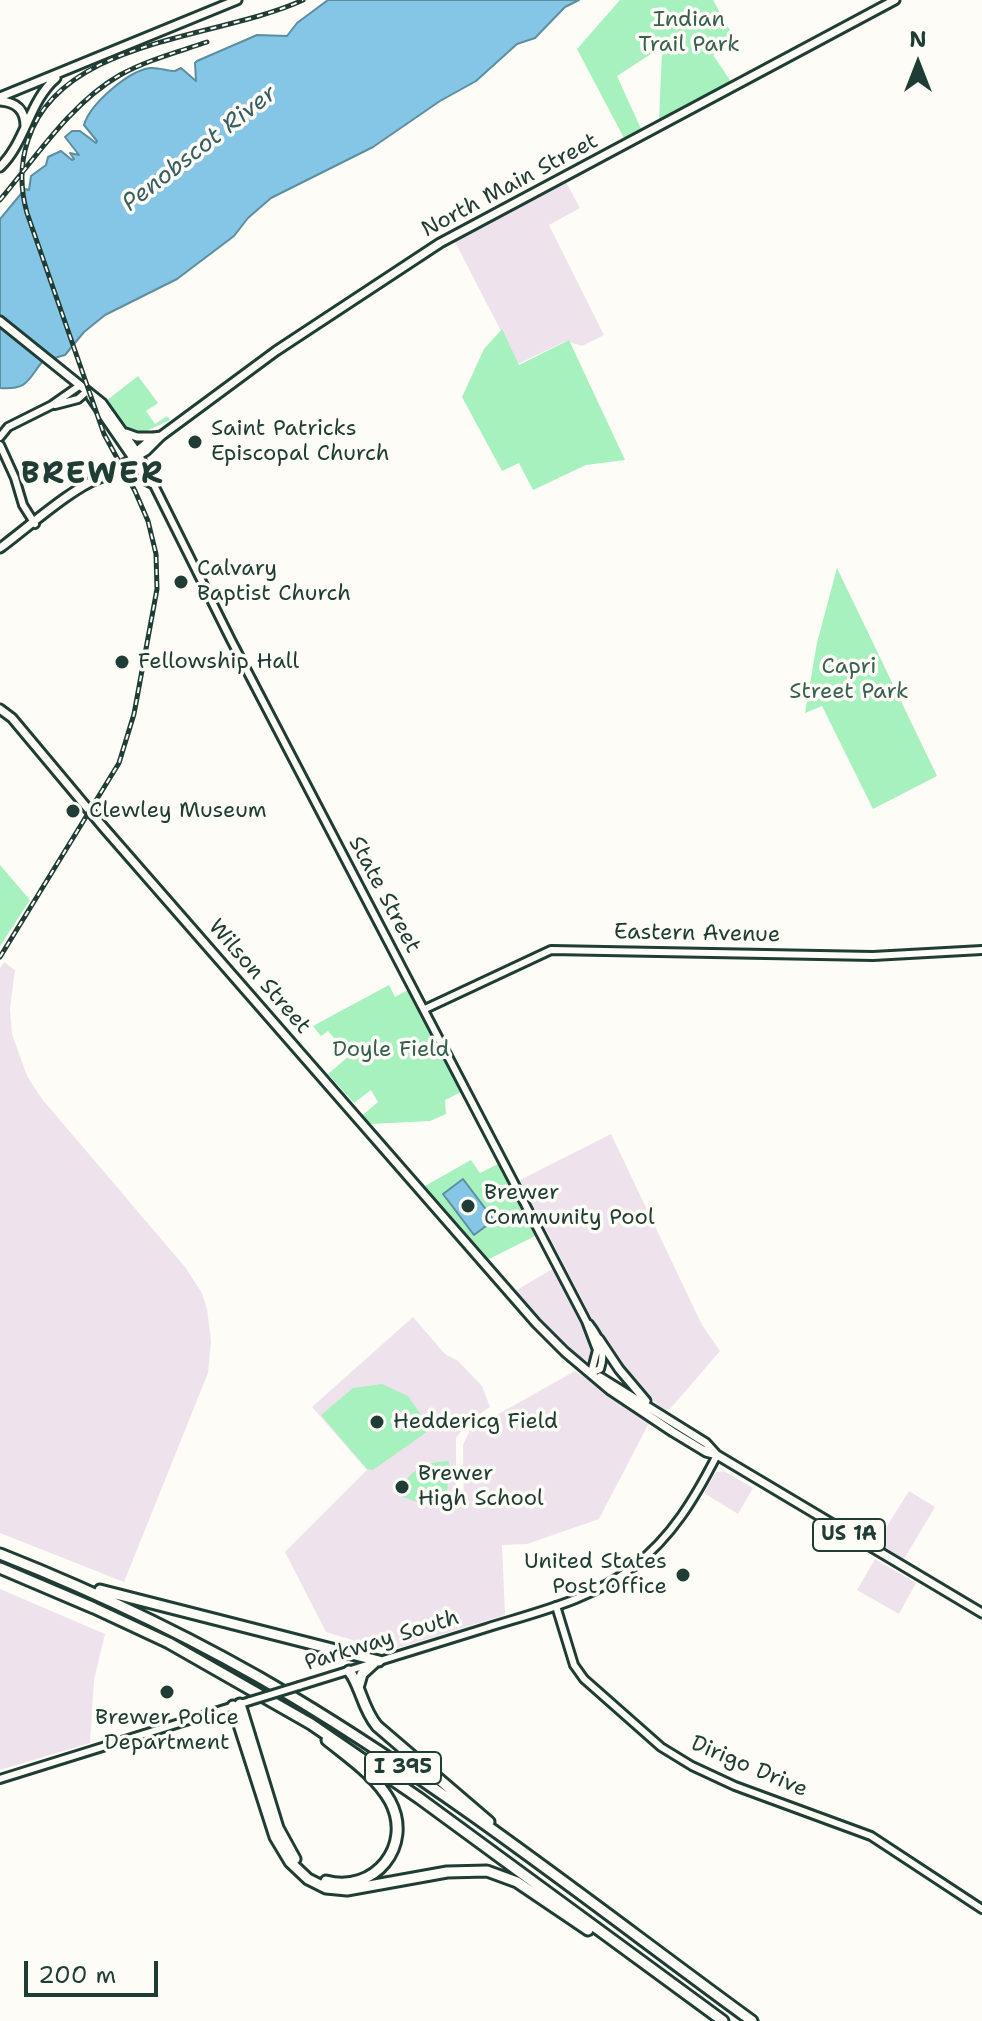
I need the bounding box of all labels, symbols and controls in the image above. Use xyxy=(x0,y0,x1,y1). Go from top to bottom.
park label: Indian Trail Park xyxy=(638,7,740,58)
north arrow xyxy=(878,24,958,104)
text: N xyxy=(909,25,927,54)
water label: Penobscot River xyxy=(117,80,283,218)
street label: North Main Street xyxy=(417,128,603,244)
place label: Saint Patricks Episcopal Church xyxy=(211,416,389,468)
marker: Saint Patricks Episcopal Church xyxy=(186,433,204,451)
district label: BREWER xyxy=(21,457,165,493)
place label: Calvary Baptist Church xyxy=(197,556,351,608)
marker: Calvary Baptist Church xyxy=(172,573,190,591)
place label: Fellowship Hall xyxy=(138,649,299,675)
marker: Fellowship Hall xyxy=(113,653,131,671)
park label: Capri Street Park xyxy=(789,654,909,706)
place label: Clewley Museum xyxy=(89,798,267,824)
marker: Clewley Museum xyxy=(64,802,82,820)
street label: State Street xyxy=(342,832,426,958)
street label: Wilson Street xyxy=(202,914,316,1040)
street label: Eastern Avenue xyxy=(614,919,780,949)
park label: Doyle Field xyxy=(333,1037,449,1063)
place label: Brewer Community Pool xyxy=(484,1180,655,1232)
marker: Brewer Community Pool xyxy=(459,1197,477,1215)
place label: Heddericg Field xyxy=(393,1409,558,1435)
marker: Heddericg Field xyxy=(368,1413,386,1431)
place label: Brewer High School xyxy=(418,1461,544,1512)
marker: Brewer High School xyxy=(393,1478,411,1496)
road number: US 1A xyxy=(813,1519,885,1551)
place label: United States Post Office xyxy=(524,1549,667,1600)
marker: United States Post Office xyxy=(674,1566,692,1584)
street label: Parkway South xyxy=(302,1605,462,1677)
marker: Brewer Police Department xyxy=(158,1683,176,1701)
place label: Brewer Police Department xyxy=(95,1705,239,1756)
street label: Dirigo Drive xyxy=(687,1731,811,1803)
road number: I 395 xyxy=(365,1752,441,1784)
scale bar xyxy=(28,1945,162,1995)
text: 200 m xyxy=(38,1959,116,1991)

